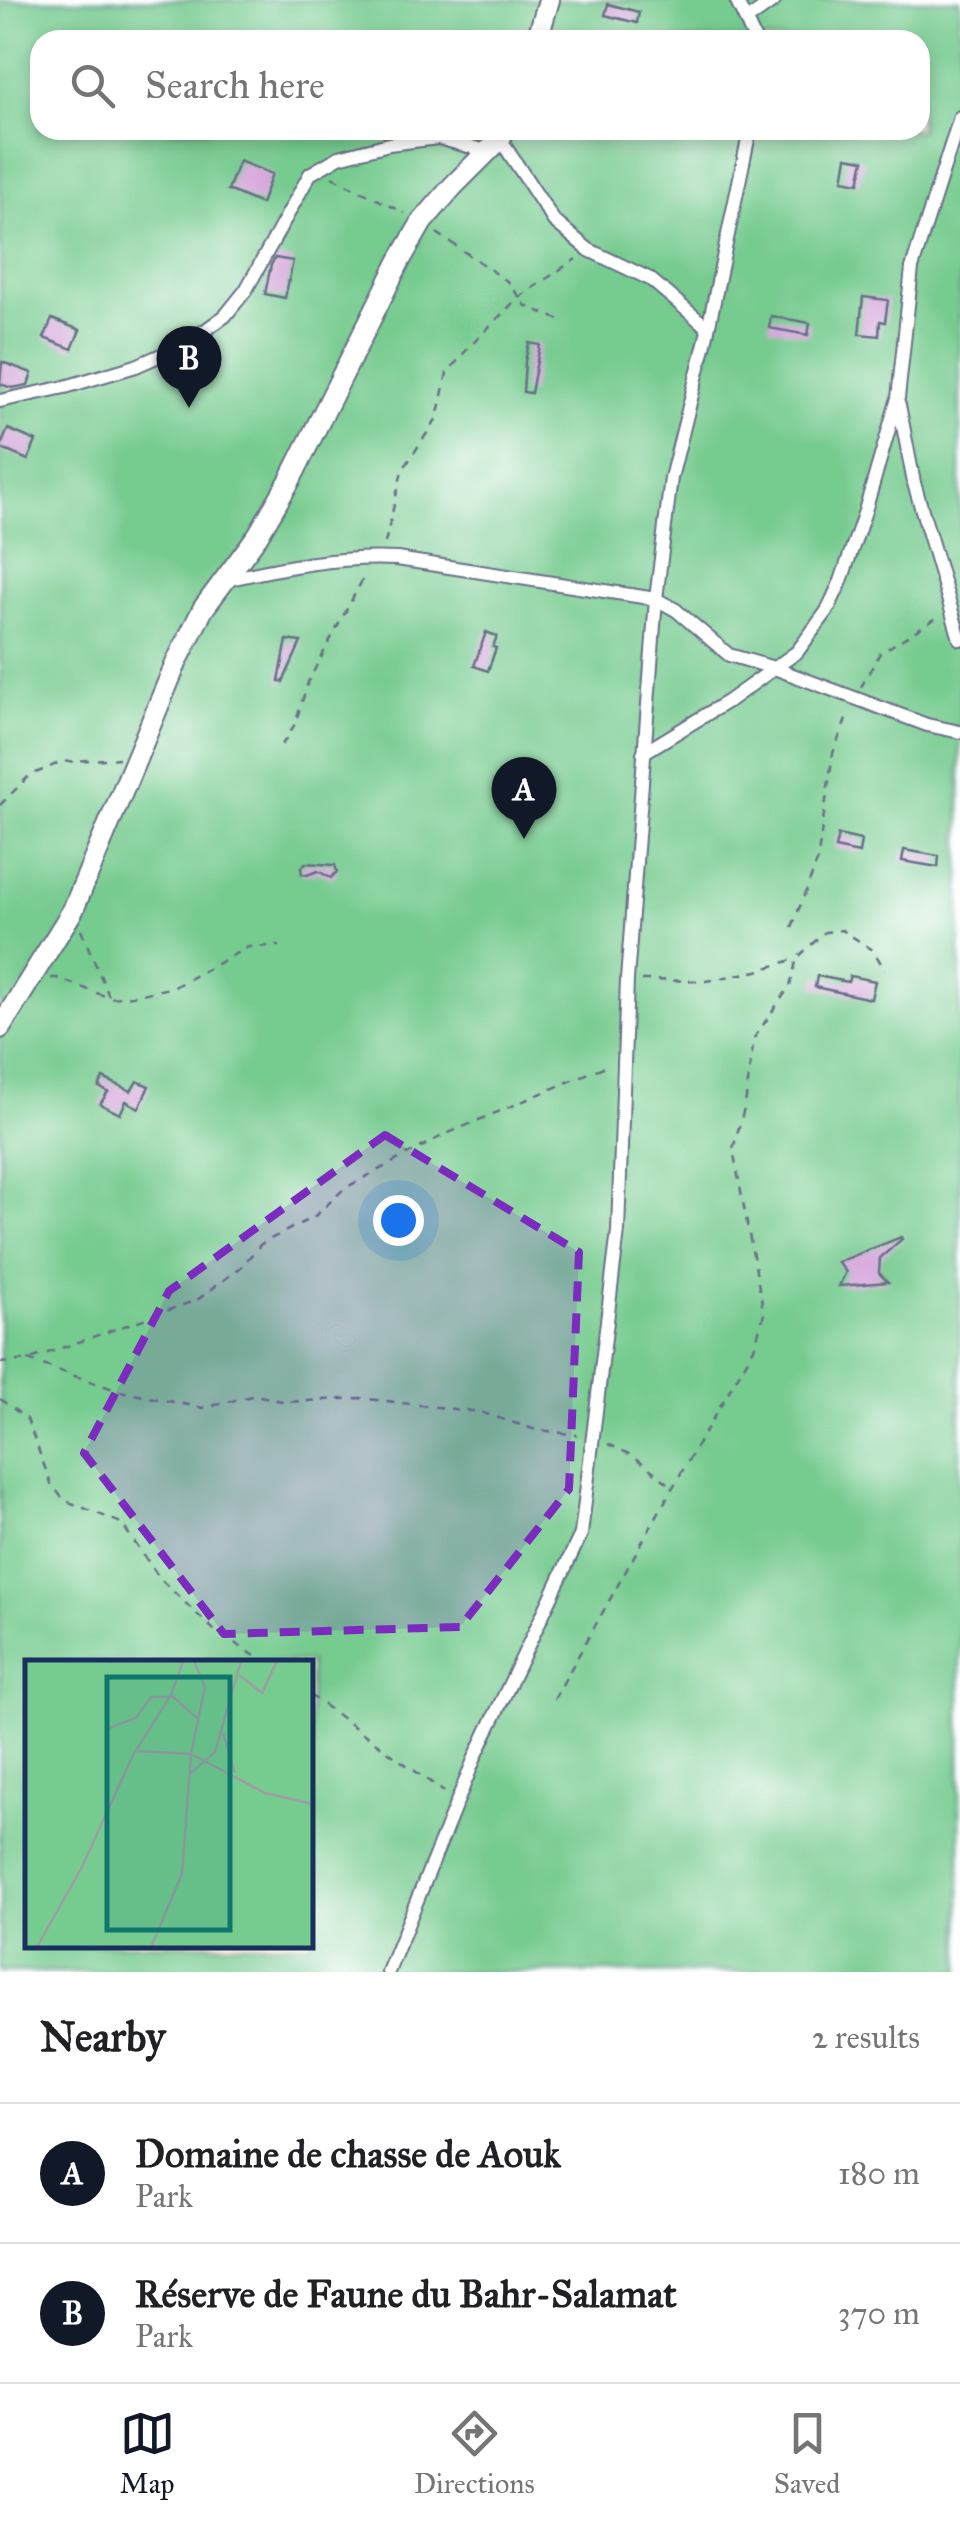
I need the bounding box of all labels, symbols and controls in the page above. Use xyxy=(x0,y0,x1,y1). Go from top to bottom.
search box xyxy=(30,30,930,140)
icon: search xyxy=(65,58,120,113)
text: Search here xyxy=(145,62,325,108)
pin: B xyxy=(156,326,222,408)
pin: A xyxy=(492,756,556,839)
your location xyxy=(373,1195,424,1246)
inset map xyxy=(25,1660,312,1947)
text: Nearby xyxy=(40,2011,165,2063)
text: 2 results xyxy=(812,2018,920,2057)
text: Domaine de chasse de Aouk xyxy=(135,2131,561,2177)
text: A xyxy=(62,2154,83,2193)
text: 180 m xyxy=(838,2154,920,2193)
text: Park xyxy=(135,2177,193,2216)
text: Réserve de Faune du Bahr-Salamat xyxy=(135,2271,677,2317)
text: B xyxy=(62,2294,83,2333)
text: 370 m xyxy=(838,2294,920,2333)
text: Park xyxy=(135,2317,193,2356)
tab: Map xyxy=(120,2406,175,2501)
tab: Directions xyxy=(414,2406,535,2501)
tab: Saved xyxy=(774,2406,840,2501)

